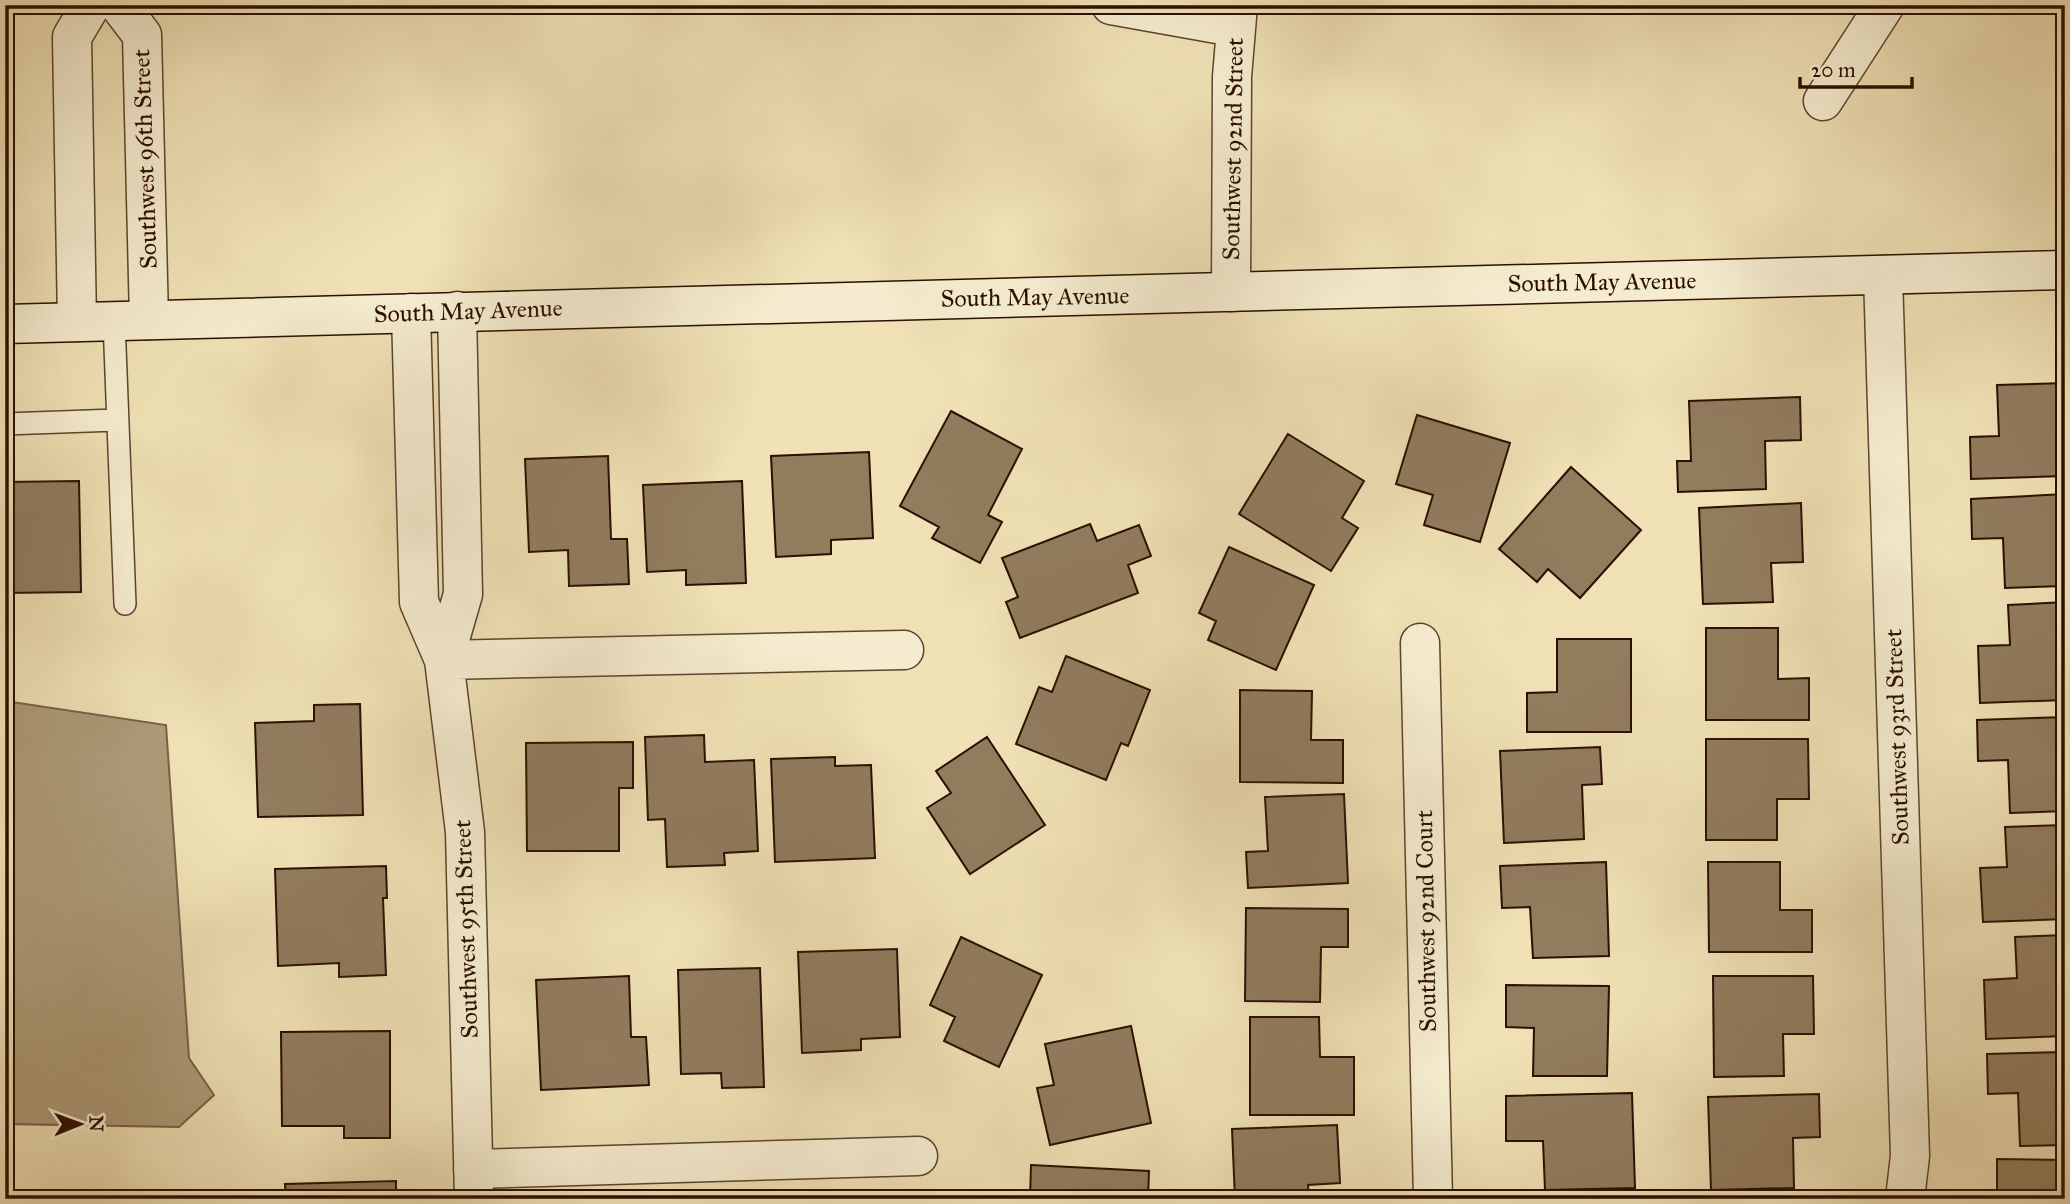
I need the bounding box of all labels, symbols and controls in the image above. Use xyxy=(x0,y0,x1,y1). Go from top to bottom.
street label: Southwest 92nd Street xyxy=(1216,37,1250,261)
scale bar xyxy=(1800,46,1912,90)
street label: Southwest 96th Street xyxy=(126,48,164,270)
text: 20 m xyxy=(1811,57,1856,83)
street label: South May Avenue xyxy=(1507,265,1697,299)
street label: South May Avenue xyxy=(940,280,1130,314)
street label: South May Avenue xyxy=(373,293,563,329)
street label: Southwest 93rd Street xyxy=(1878,628,1916,846)
street label: Southwest 92nd Court xyxy=(1409,809,1443,1032)
street label: Southwest 95th Street xyxy=(447,819,485,1039)
north arrow xyxy=(46,1088,116,1158)
text: N xyxy=(85,1115,108,1132)

